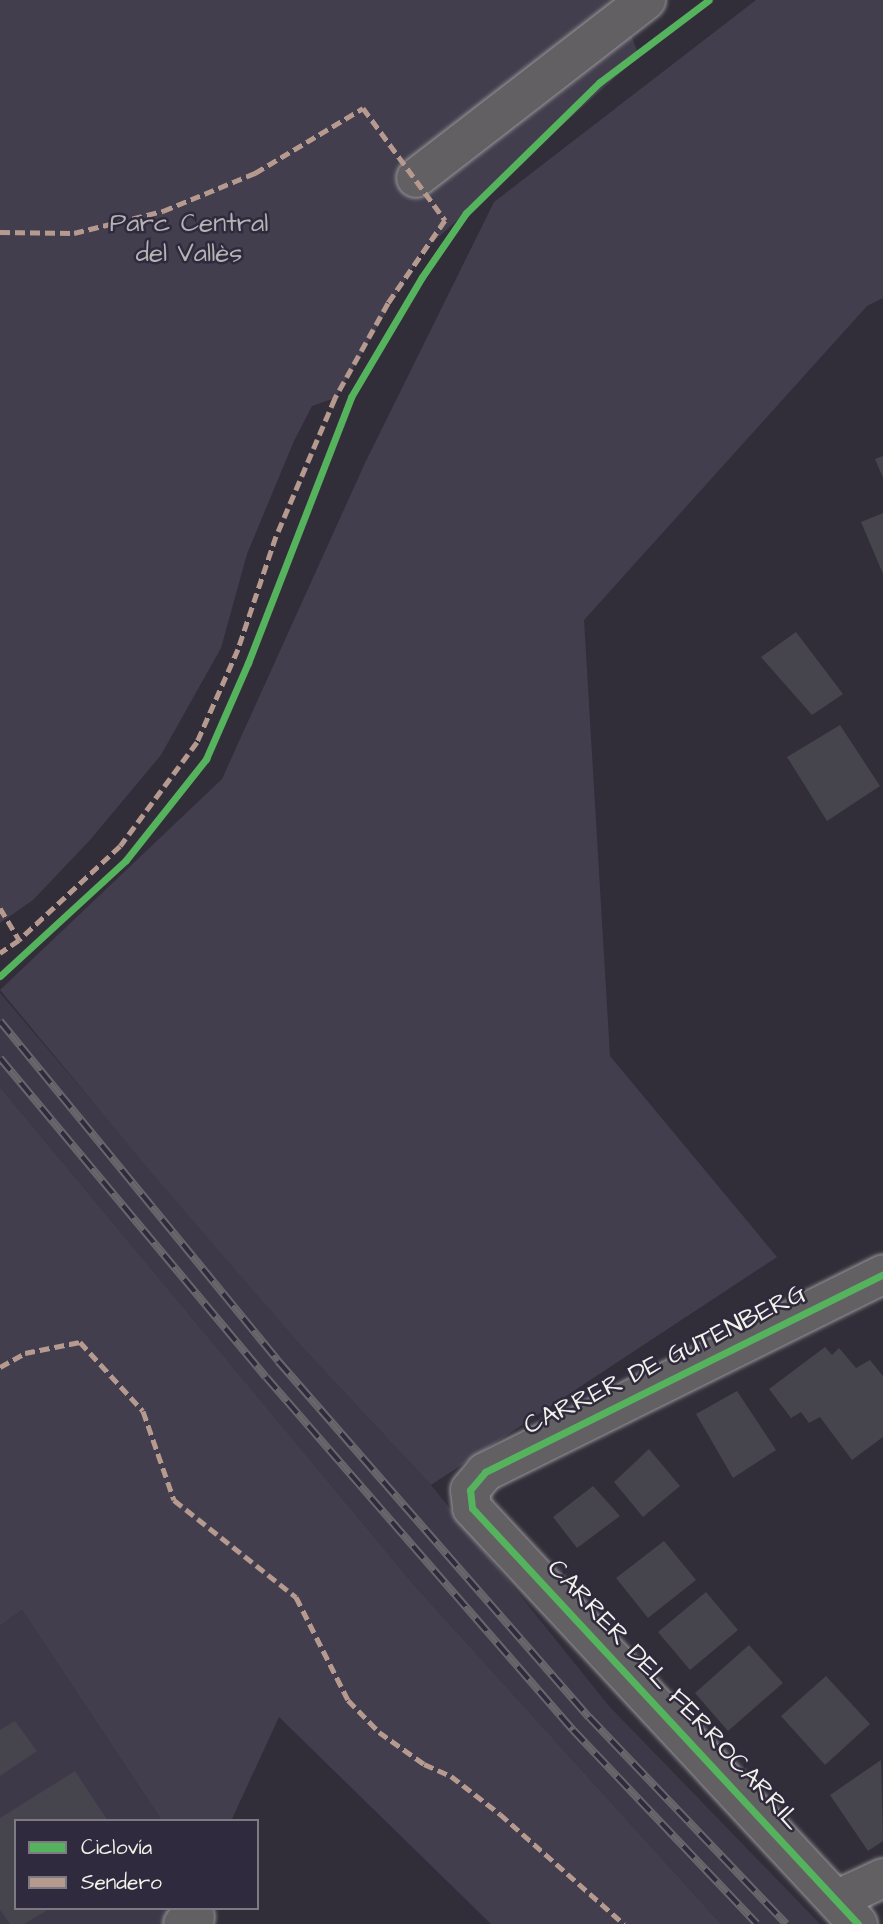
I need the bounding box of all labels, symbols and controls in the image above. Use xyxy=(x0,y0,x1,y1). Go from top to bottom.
park label: Parc Central del Vallès xyxy=(110,208,268,270)
street label: CARRER DE GUTENBERG xyxy=(519,1278,811,1442)
street label: CARRER DEL FERROCARRIL xyxy=(540,1553,808,1837)
legend xyxy=(14,1819,259,1910)
text: Ciclovía xyxy=(81,1833,152,1862)
text: Sendero xyxy=(81,1868,162,1897)

